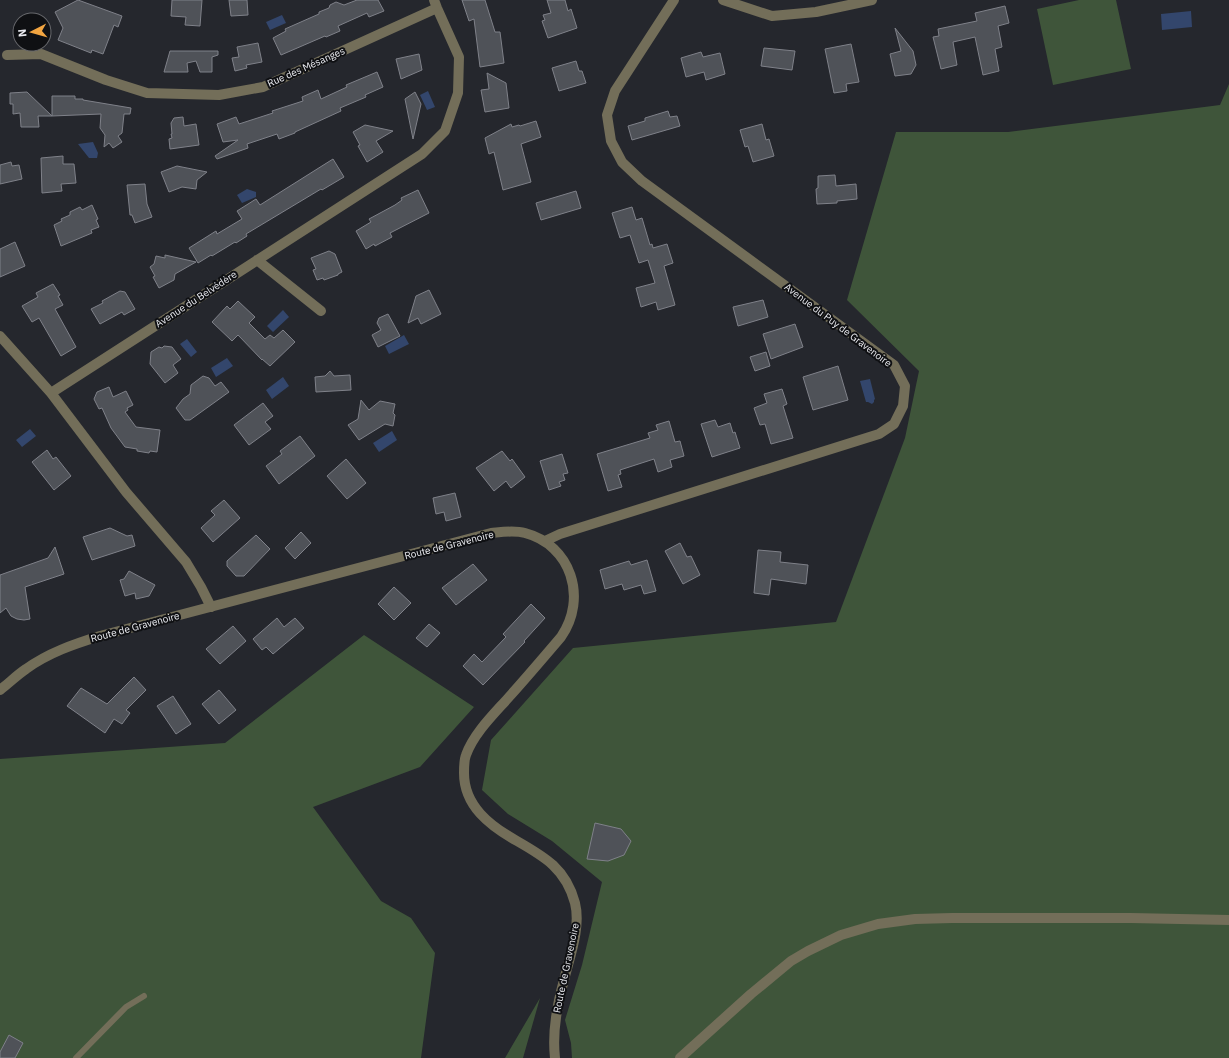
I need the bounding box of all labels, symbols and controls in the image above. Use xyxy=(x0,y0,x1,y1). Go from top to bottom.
north arrow xyxy=(12,12,52,52)
text: N xyxy=(15,28,29,38)
street label: Rue des Mésanges xyxy=(265,44,347,90)
street label: Avenue du Belvédère xyxy=(153,267,240,330)
street label: Avenue du Puy de Gravenoire xyxy=(782,280,895,370)
street label: Route de Gravenoire xyxy=(403,527,495,562)
street label: Route de Gravenoire xyxy=(89,609,181,645)
street label: Route de Gravenoire xyxy=(550,921,582,1014)

